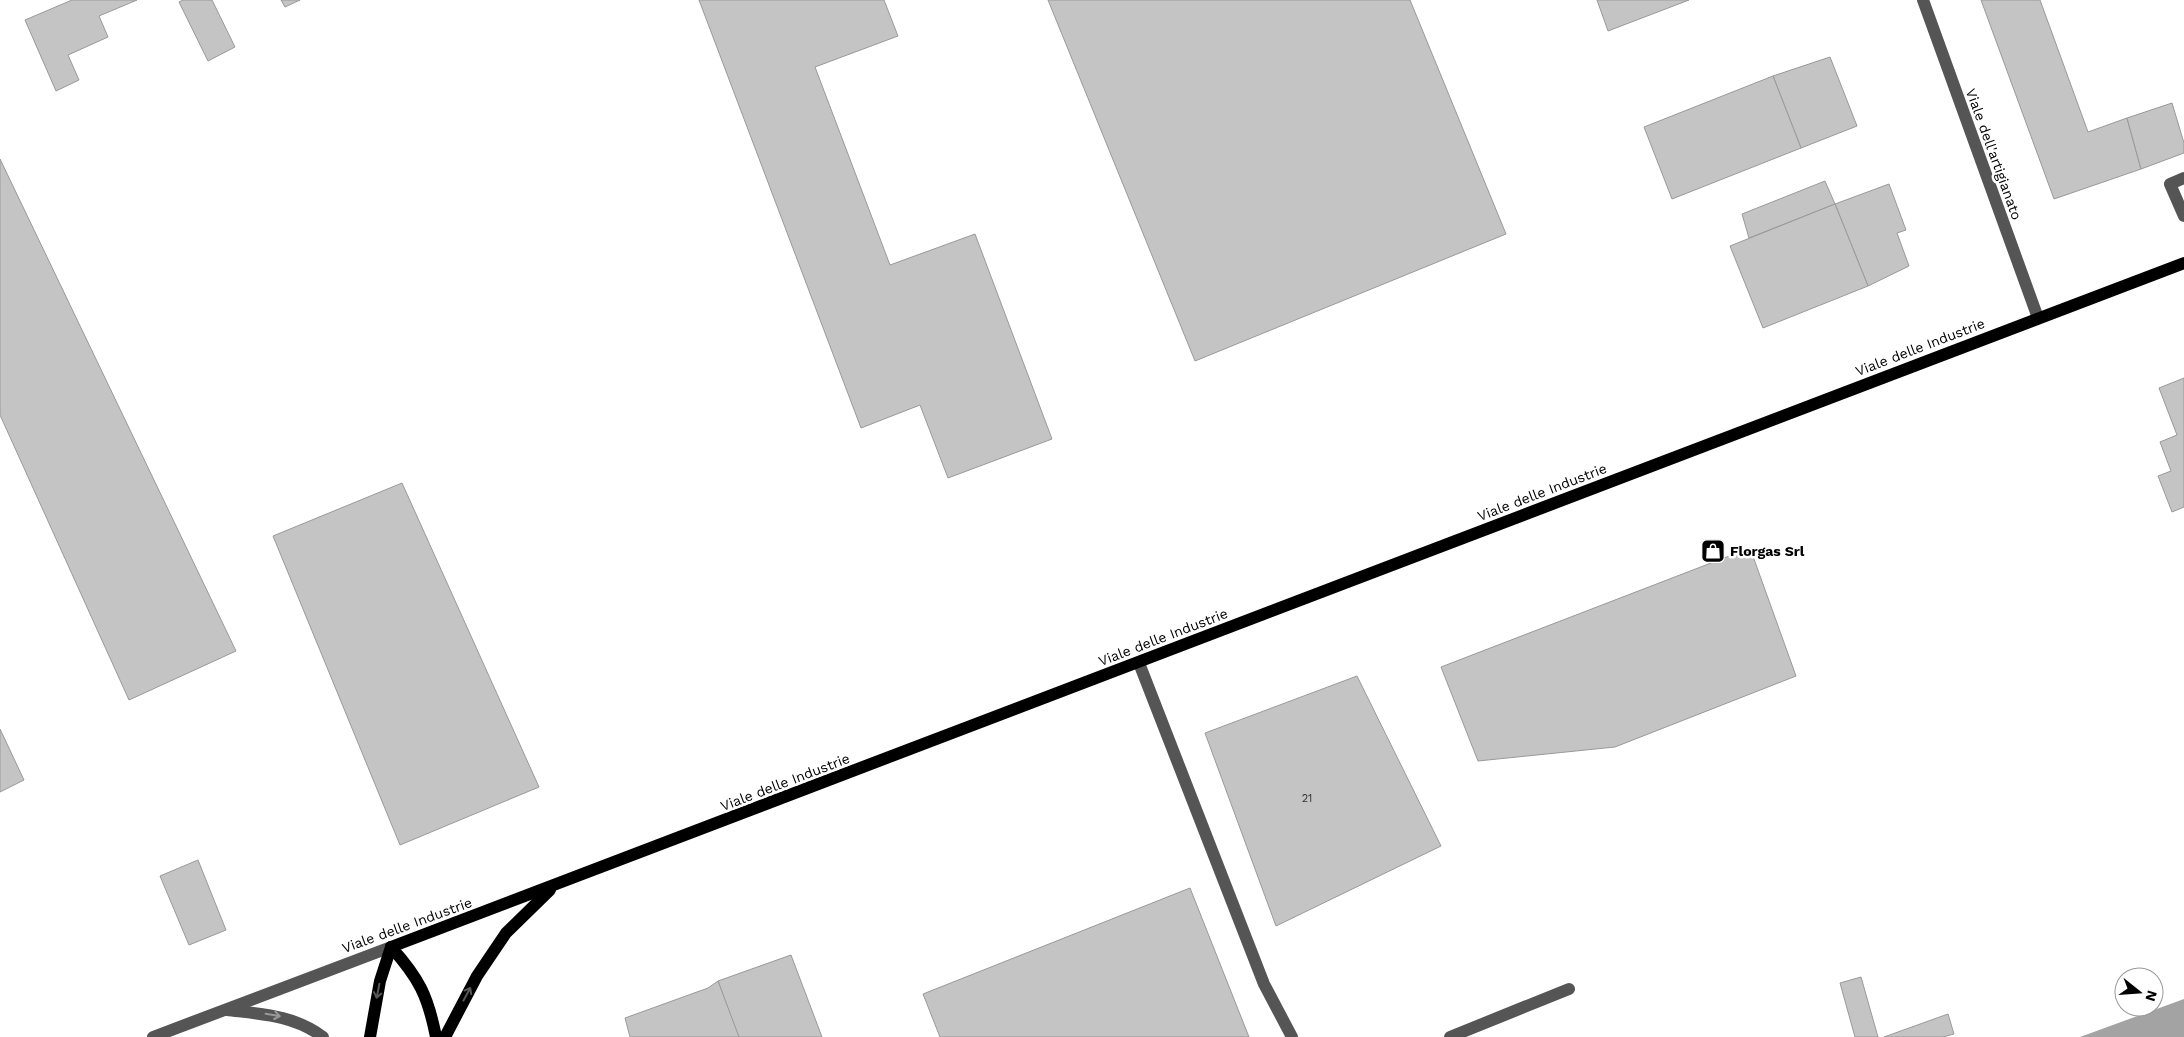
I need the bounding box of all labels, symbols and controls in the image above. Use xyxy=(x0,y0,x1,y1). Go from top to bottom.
street label: Viale dell'artigianato xyxy=(1963,86,2025,222)
street label: Viale delle Industrie xyxy=(1853,315,1987,379)
street label: Viale delle Industrie xyxy=(1475,460,1609,524)
shop icon: Florgas Srl xyxy=(1700,538,1726,564)
place label: Florgas Srl xyxy=(1730,543,1805,559)
street label: Viale delle Industrie xyxy=(1096,605,1230,669)
street label: Viale delle Industrie xyxy=(718,750,852,814)
house number: 21 xyxy=(1302,792,1312,805)
street label: Viale delle Industrie xyxy=(340,894,474,956)
north arrow xyxy=(2114,967,2164,1017)
one-way arrow xyxy=(373,983,383,999)
one-way arrow xyxy=(463,987,472,1002)
text: N xyxy=(2142,989,2161,1003)
one-way arrow xyxy=(264,1010,280,1020)

